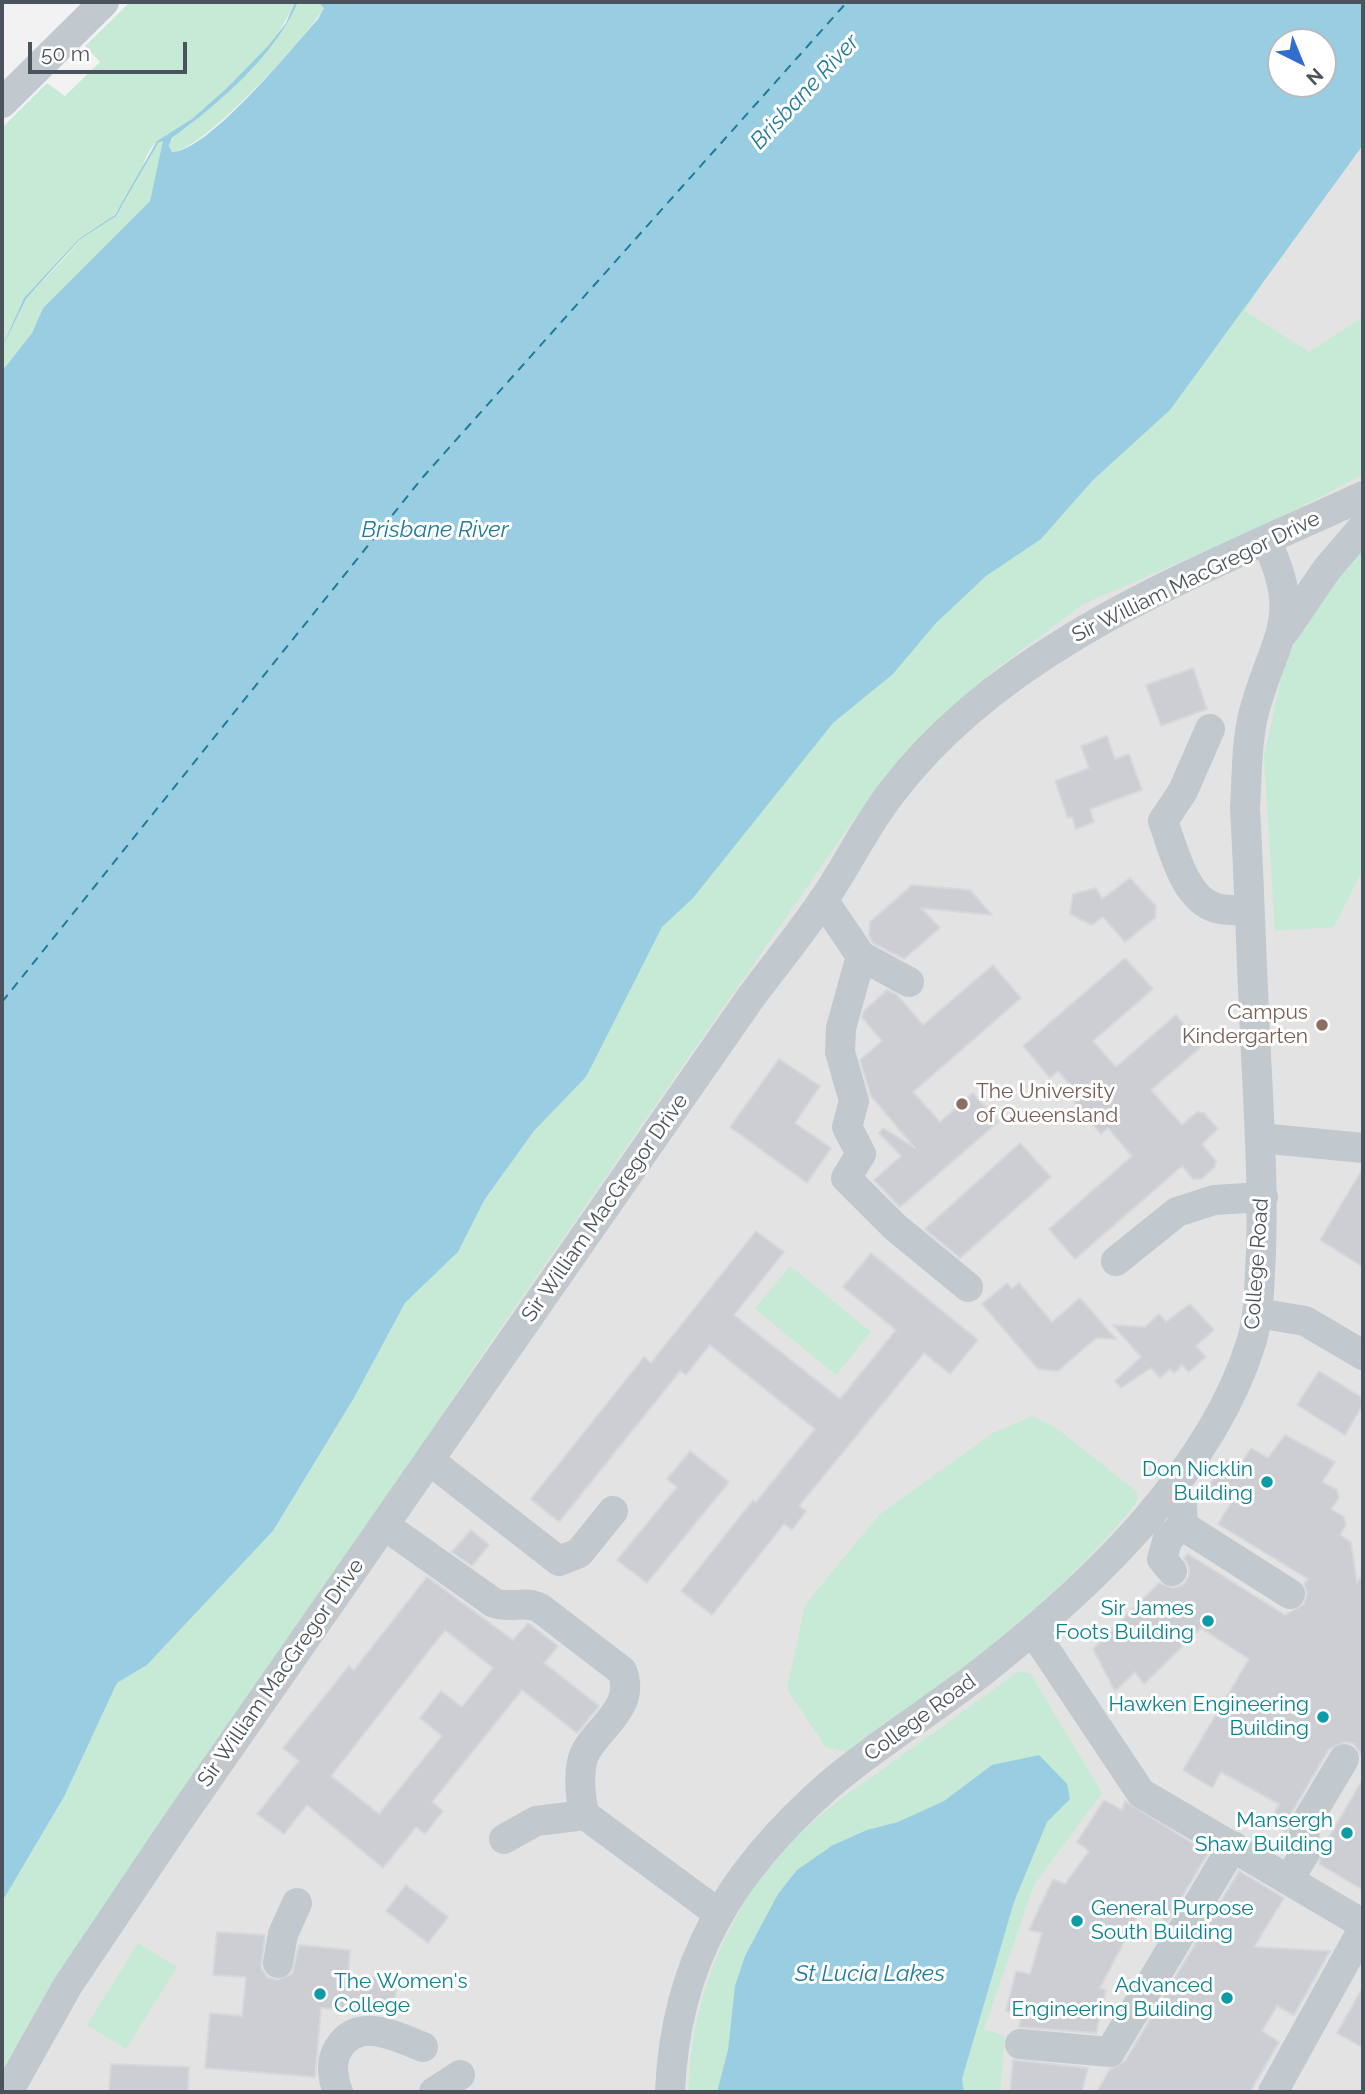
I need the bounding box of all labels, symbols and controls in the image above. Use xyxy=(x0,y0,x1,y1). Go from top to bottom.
scale bar xyxy=(32,28,191,72)
north arrow xyxy=(1267,28,1337,98)
water label: Brisbane River xyxy=(745,29,865,155)
text: 50 m xyxy=(41,41,90,66)
text: N xyxy=(1302,64,1328,90)
street label: Sir William MacGregor Drive xyxy=(1068,506,1324,648)
water label: Brisbane River xyxy=(361,516,509,544)
place label: Campus Kindergarten xyxy=(1182,1000,1308,1050)
marker: Campus Kindergarten xyxy=(1314,1017,1330,1033)
place label: The University of Queensland xyxy=(976,1079,1118,1129)
street label: Sir William MacGregor Drive xyxy=(516,1089,694,1327)
marker: The University of Queensland xyxy=(954,1096,970,1112)
street label: College Road xyxy=(1240,1197,1274,1331)
place label: Don Nicklin Building xyxy=(1142,1457,1253,1507)
marker: Don Nicklin Building xyxy=(1259,1474,1275,1490)
street label: Sir William MacGregor Drive xyxy=(192,1554,370,1792)
place label: Sir James Foots Building xyxy=(1055,1596,1194,1646)
marker: Sir James Foots Building xyxy=(1200,1613,1216,1629)
street label: College Road xyxy=(859,1669,981,1767)
place label: Hawken Engineering Building xyxy=(1108,1692,1309,1742)
marker: Hawken Engineering Building xyxy=(1315,1709,1331,1725)
place label: Mansergh Shaw Building xyxy=(1195,1808,1333,1858)
marker: Mansergh Shaw Building xyxy=(1339,1825,1355,1841)
place label: General Purpose South Building xyxy=(1091,1896,1254,1946)
marker: General Purpose South Building xyxy=(1069,1913,1085,1929)
water label: St Lucia Lakes xyxy=(795,1960,945,1988)
place label: The Women's College xyxy=(334,1969,468,2019)
place label: Advanced Engineering Building xyxy=(1011,1973,1213,2023)
marker: The Women's College xyxy=(312,1986,328,2002)
marker: Advanced Engineering Building xyxy=(1219,1990,1235,2006)

